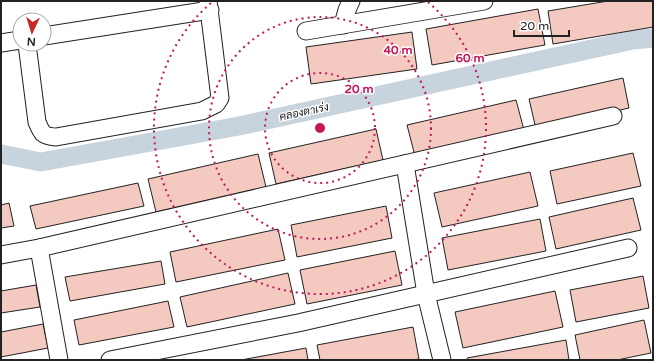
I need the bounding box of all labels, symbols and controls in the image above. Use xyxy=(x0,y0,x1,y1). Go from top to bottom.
north arrow xyxy=(12,12,52,52)
scale bar xyxy=(514,12,569,38)
text: 20 m xyxy=(520,19,549,33)
text: N xyxy=(26,35,36,48)
text: 40 m xyxy=(383,43,413,57)
text: 60 m xyxy=(455,51,485,65)
text: 20 m xyxy=(344,82,374,96)
water label: คลองตาเร่ง xyxy=(278,99,330,124)
centre of rings xyxy=(313,121,327,135)

